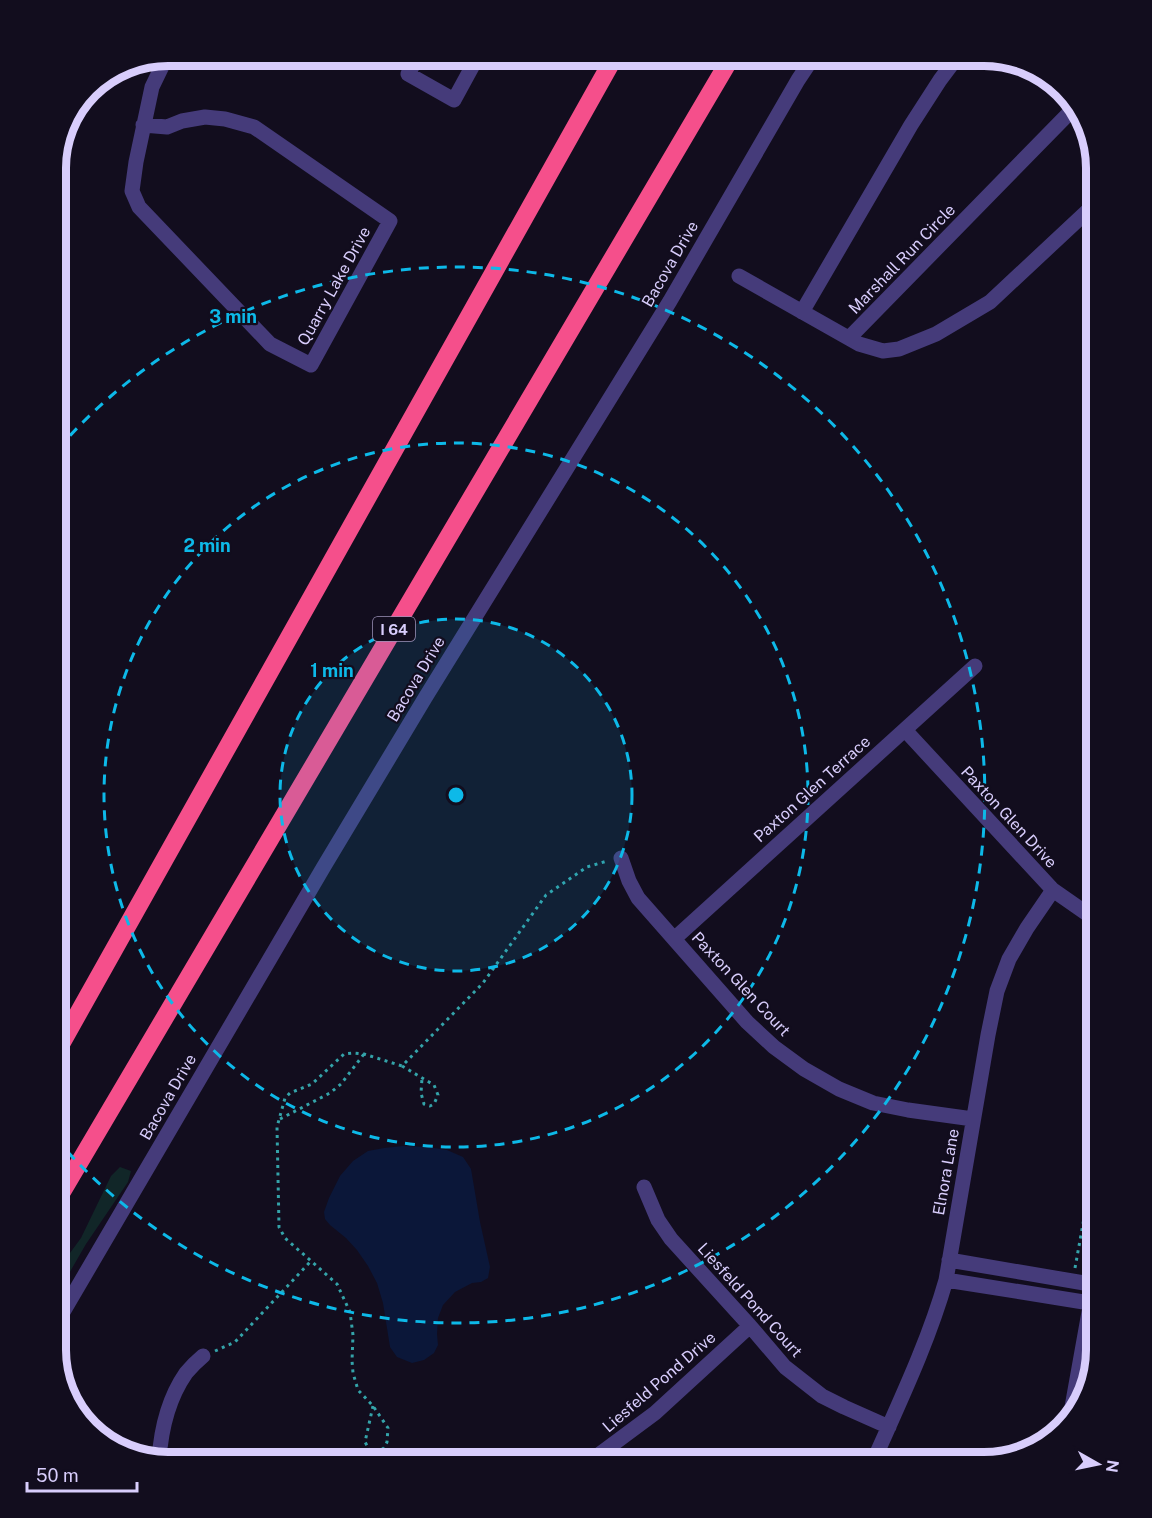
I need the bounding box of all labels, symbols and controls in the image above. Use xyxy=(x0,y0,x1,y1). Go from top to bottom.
street label: Marshall Run Circle xyxy=(845,200,959,318)
street label: Bacova Drive xyxy=(638,218,702,310)
street label: Quarry Lake Drive xyxy=(294,223,374,349)
text: 3 min xyxy=(209,306,257,327)
text: 2 min xyxy=(183,535,231,556)
road number: I 64 xyxy=(373,617,415,641)
street label: Bacova Drive xyxy=(383,633,449,725)
text: 1 min xyxy=(310,660,354,681)
street label: Paxton Glen Terrace xyxy=(750,732,874,846)
street label: Paxton Glen Drive xyxy=(957,762,1061,872)
centre of rings xyxy=(446,785,466,805)
street label: Paxton Glen Court xyxy=(688,928,794,1040)
street label: Bacova Drive xyxy=(136,1051,200,1143)
street label: Elnora Lane xyxy=(929,1127,963,1217)
street label: Liesfeld Pond Court xyxy=(694,1239,806,1361)
street label: Liesfeld Pond Drive xyxy=(599,1328,719,1436)
north arrow xyxy=(1068,1434,1128,1494)
scale bar xyxy=(27,1455,136,1493)
text: N xyxy=(1102,1459,1123,1474)
text: 50 m xyxy=(36,1465,79,1486)

